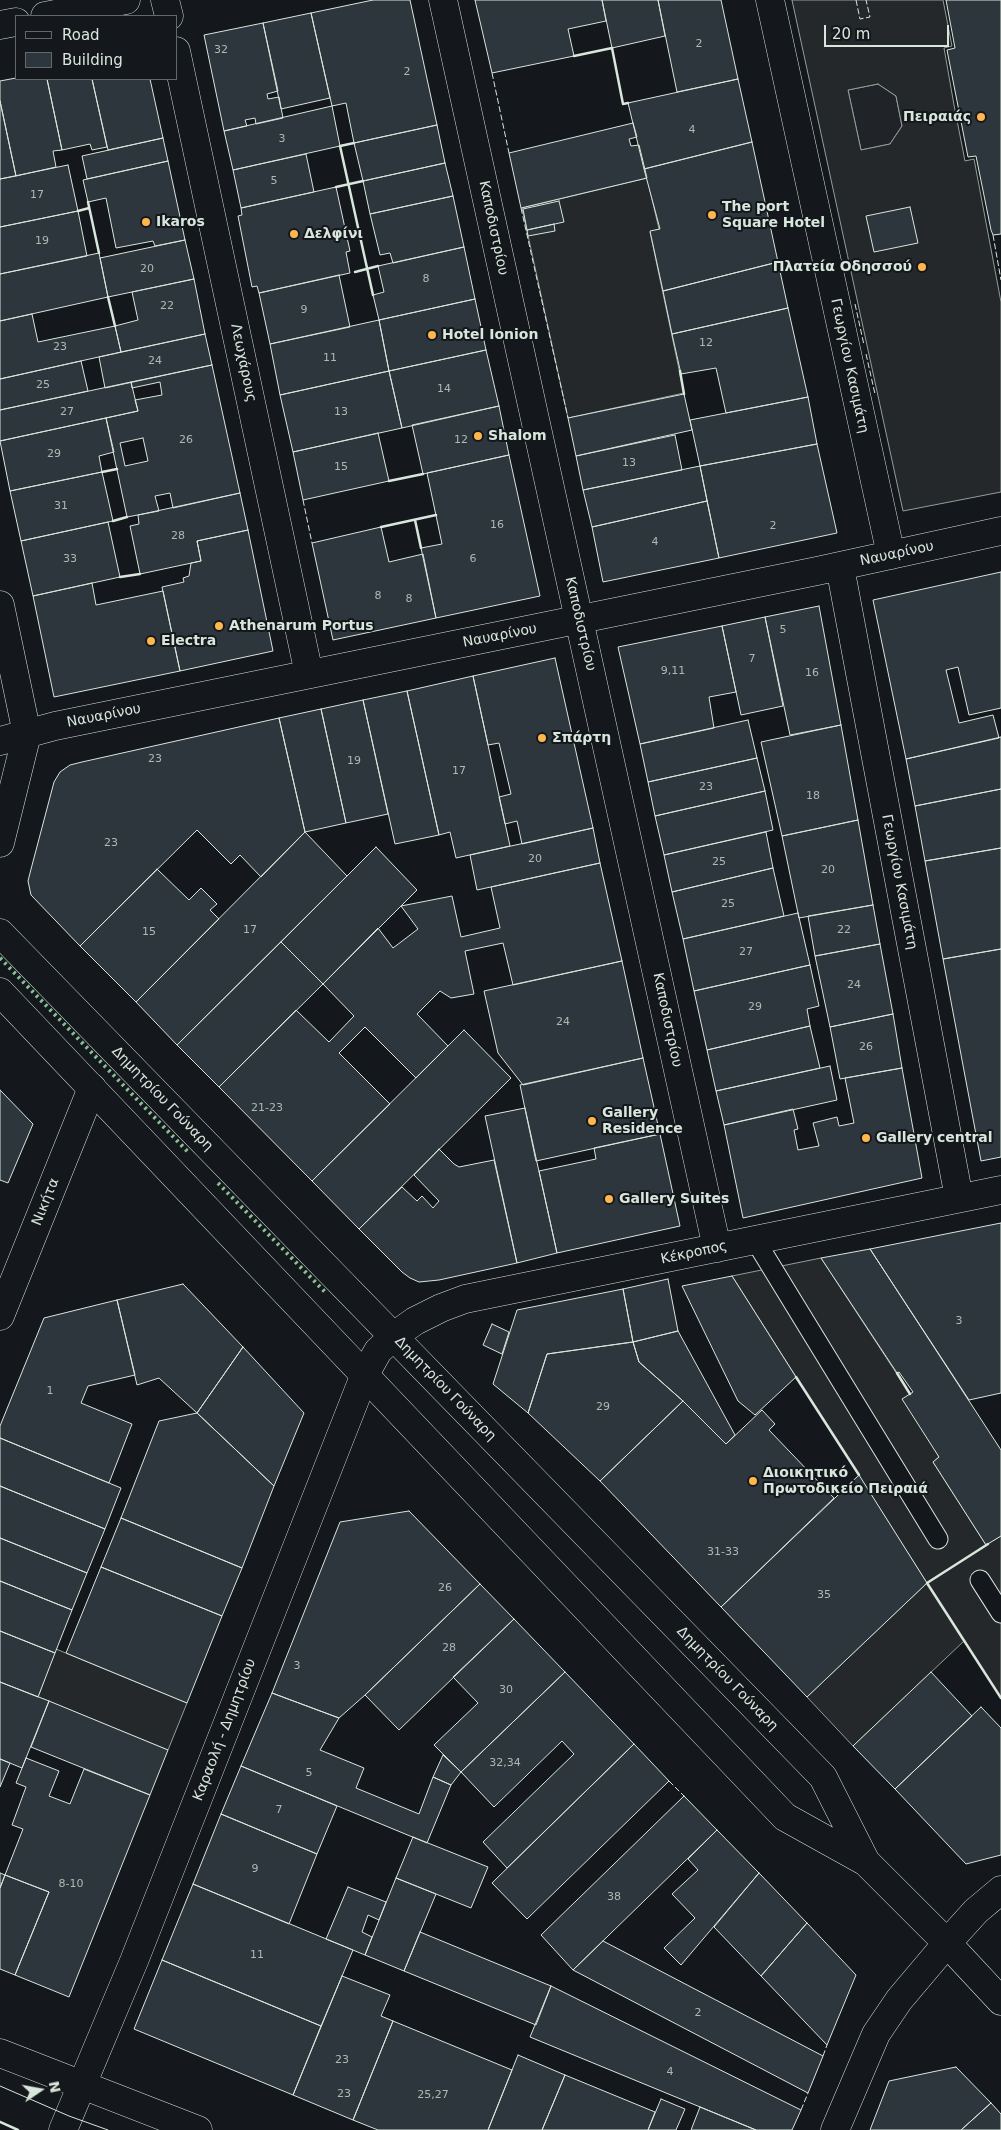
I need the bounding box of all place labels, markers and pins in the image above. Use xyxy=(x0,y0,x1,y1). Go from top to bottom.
place label: Πειραιάς xyxy=(903,109,971,125)
marker: Πειραιάς xyxy=(975,111,987,123)
place label: The port Square Hotel xyxy=(722,199,825,232)
marker: The port Square Hotel xyxy=(706,209,718,221)
place label: Ikaros xyxy=(156,214,205,230)
marker: Ikaros xyxy=(140,216,152,228)
place label: Δελφίνι xyxy=(304,226,363,242)
marker: Δελφίνι xyxy=(288,228,300,240)
place label: Πλατεία Οδησσού xyxy=(773,259,912,275)
marker: Πλατεία Οδησσού xyxy=(916,261,928,273)
place label: Hotel Ionion xyxy=(442,327,538,343)
marker: Hotel Ionion xyxy=(426,329,438,341)
place label: Shalom xyxy=(488,428,547,444)
marker: Shalom xyxy=(472,430,484,442)
place label: Athenarum Portus xyxy=(229,618,374,634)
marker: Athenarum Portus xyxy=(213,620,225,632)
place label: Electra xyxy=(161,633,216,649)
marker: Electra xyxy=(145,635,157,647)
place label: Σπάρτη xyxy=(552,730,611,746)
marker: Σπάρτη xyxy=(536,732,548,744)
place label: Gallery Residence xyxy=(602,1105,683,1138)
marker: Gallery Residence xyxy=(586,1115,598,1127)
place label: Gallery central xyxy=(876,1130,993,1146)
marker: Gallery central xyxy=(860,1132,872,1144)
place label: Gallery Suites xyxy=(619,1191,729,1207)
marker: Gallery Suites xyxy=(603,1193,615,1205)
place label: Διοικητικό Πρωτοδικείο Πειραιά xyxy=(763,1465,928,1498)
marker: Διοικητικό Πρωτοδικείο Πειραιά xyxy=(747,1475,759,1487)

